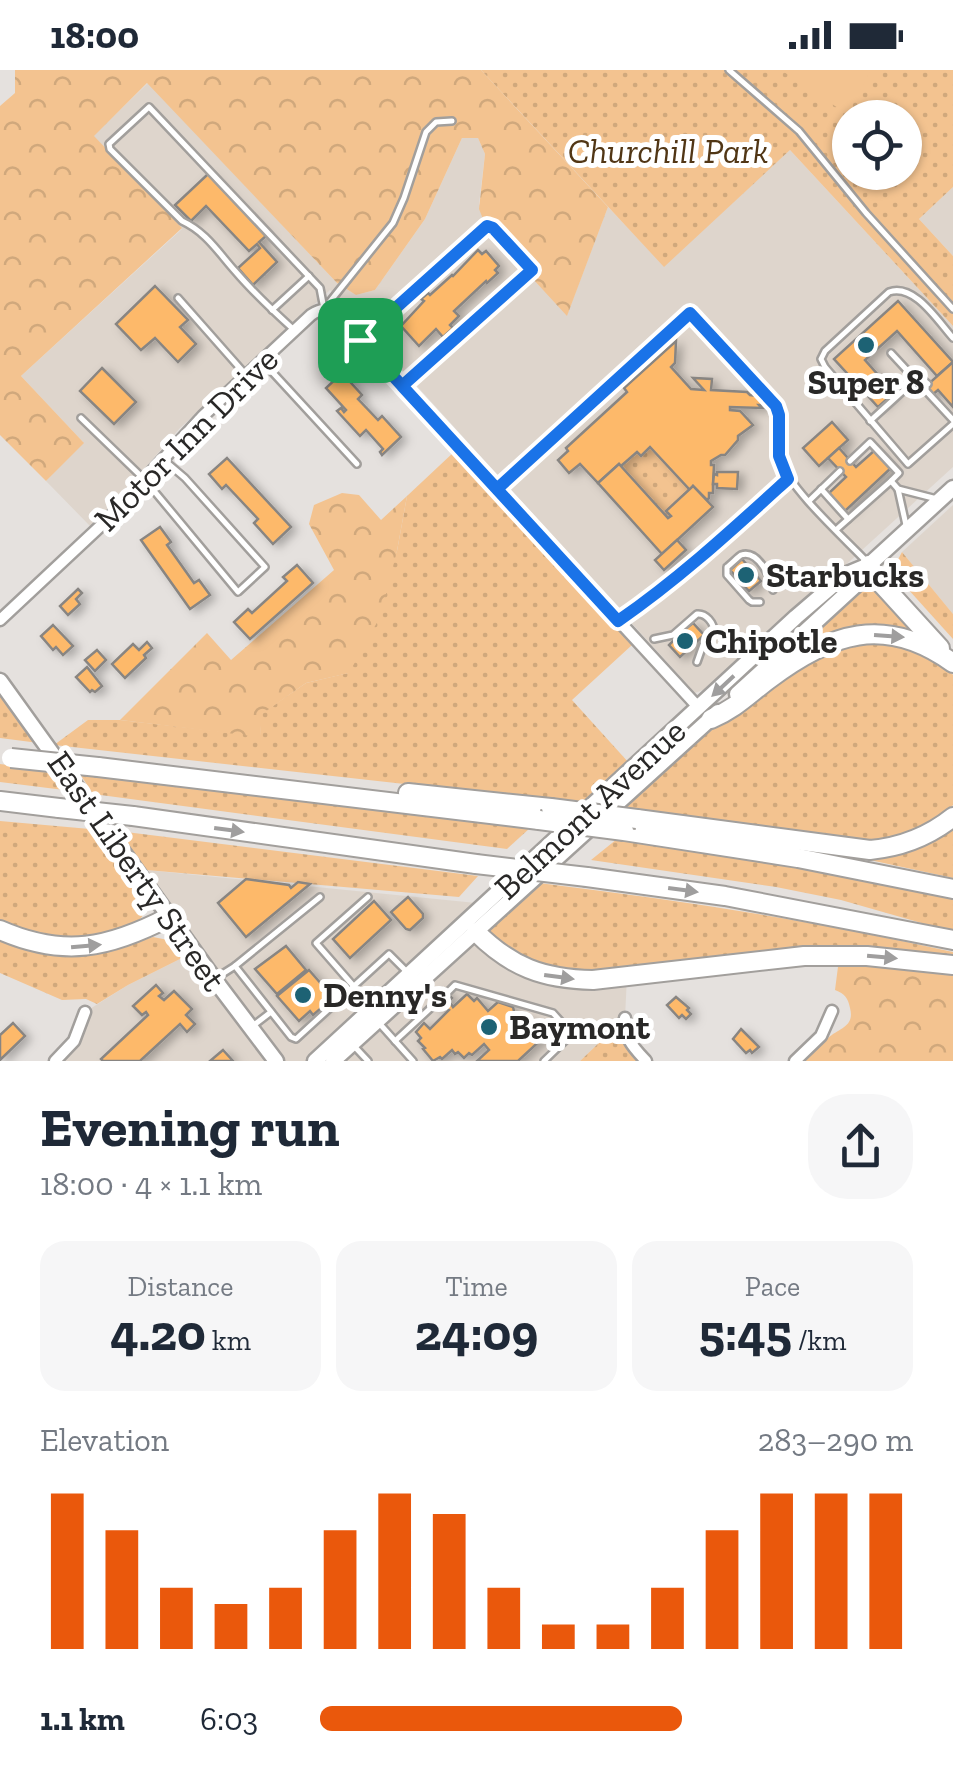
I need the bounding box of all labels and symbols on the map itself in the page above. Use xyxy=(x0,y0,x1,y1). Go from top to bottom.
park label: Churchill Park xyxy=(568,130,768,172)
pin xyxy=(318,298,403,383)
marker: Super 8 xyxy=(855,334,877,356)
street label: Motor Inn Drive xyxy=(85,338,287,540)
place label: Super 8 xyxy=(807,361,925,403)
place label: Starbucks xyxy=(766,554,924,596)
marker: Starbucks xyxy=(735,564,757,586)
place label: Chipotle xyxy=(705,620,838,662)
one-way arrow xyxy=(873,628,905,644)
marker: Chipotle xyxy=(674,630,696,652)
one-way arrow xyxy=(711,674,735,697)
street label: Belmont Avenue xyxy=(486,710,694,908)
street label: East Liberty Street xyxy=(39,743,235,999)
one-way arrow xyxy=(214,822,246,838)
one-way arrow xyxy=(668,883,700,899)
one-way arrow xyxy=(71,938,102,954)
one-way arrow xyxy=(867,950,899,966)
one-way arrow xyxy=(544,970,575,986)
place label: Denny's xyxy=(323,974,447,1016)
marker: Denny's xyxy=(292,984,314,1006)
place label: Baymont xyxy=(509,1006,651,1048)
marker: Baymont xyxy=(478,1016,500,1038)

